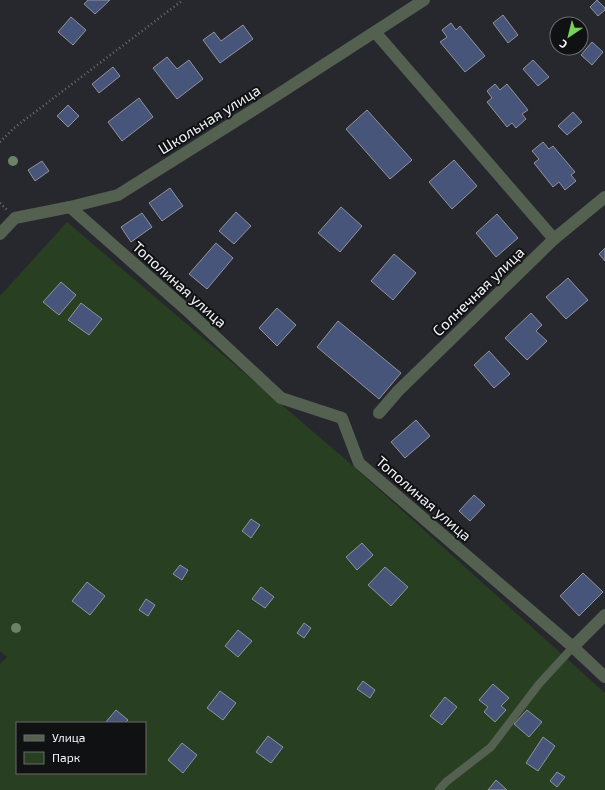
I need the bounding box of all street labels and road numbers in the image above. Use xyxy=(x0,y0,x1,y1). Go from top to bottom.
street label: Школьная улица xyxy=(155,80,264,158)
street label: Тополиная улица xyxy=(129,237,231,332)
street label: Солнечная улица xyxy=(428,243,528,340)
street label: Тополиная улица xyxy=(372,452,475,545)

